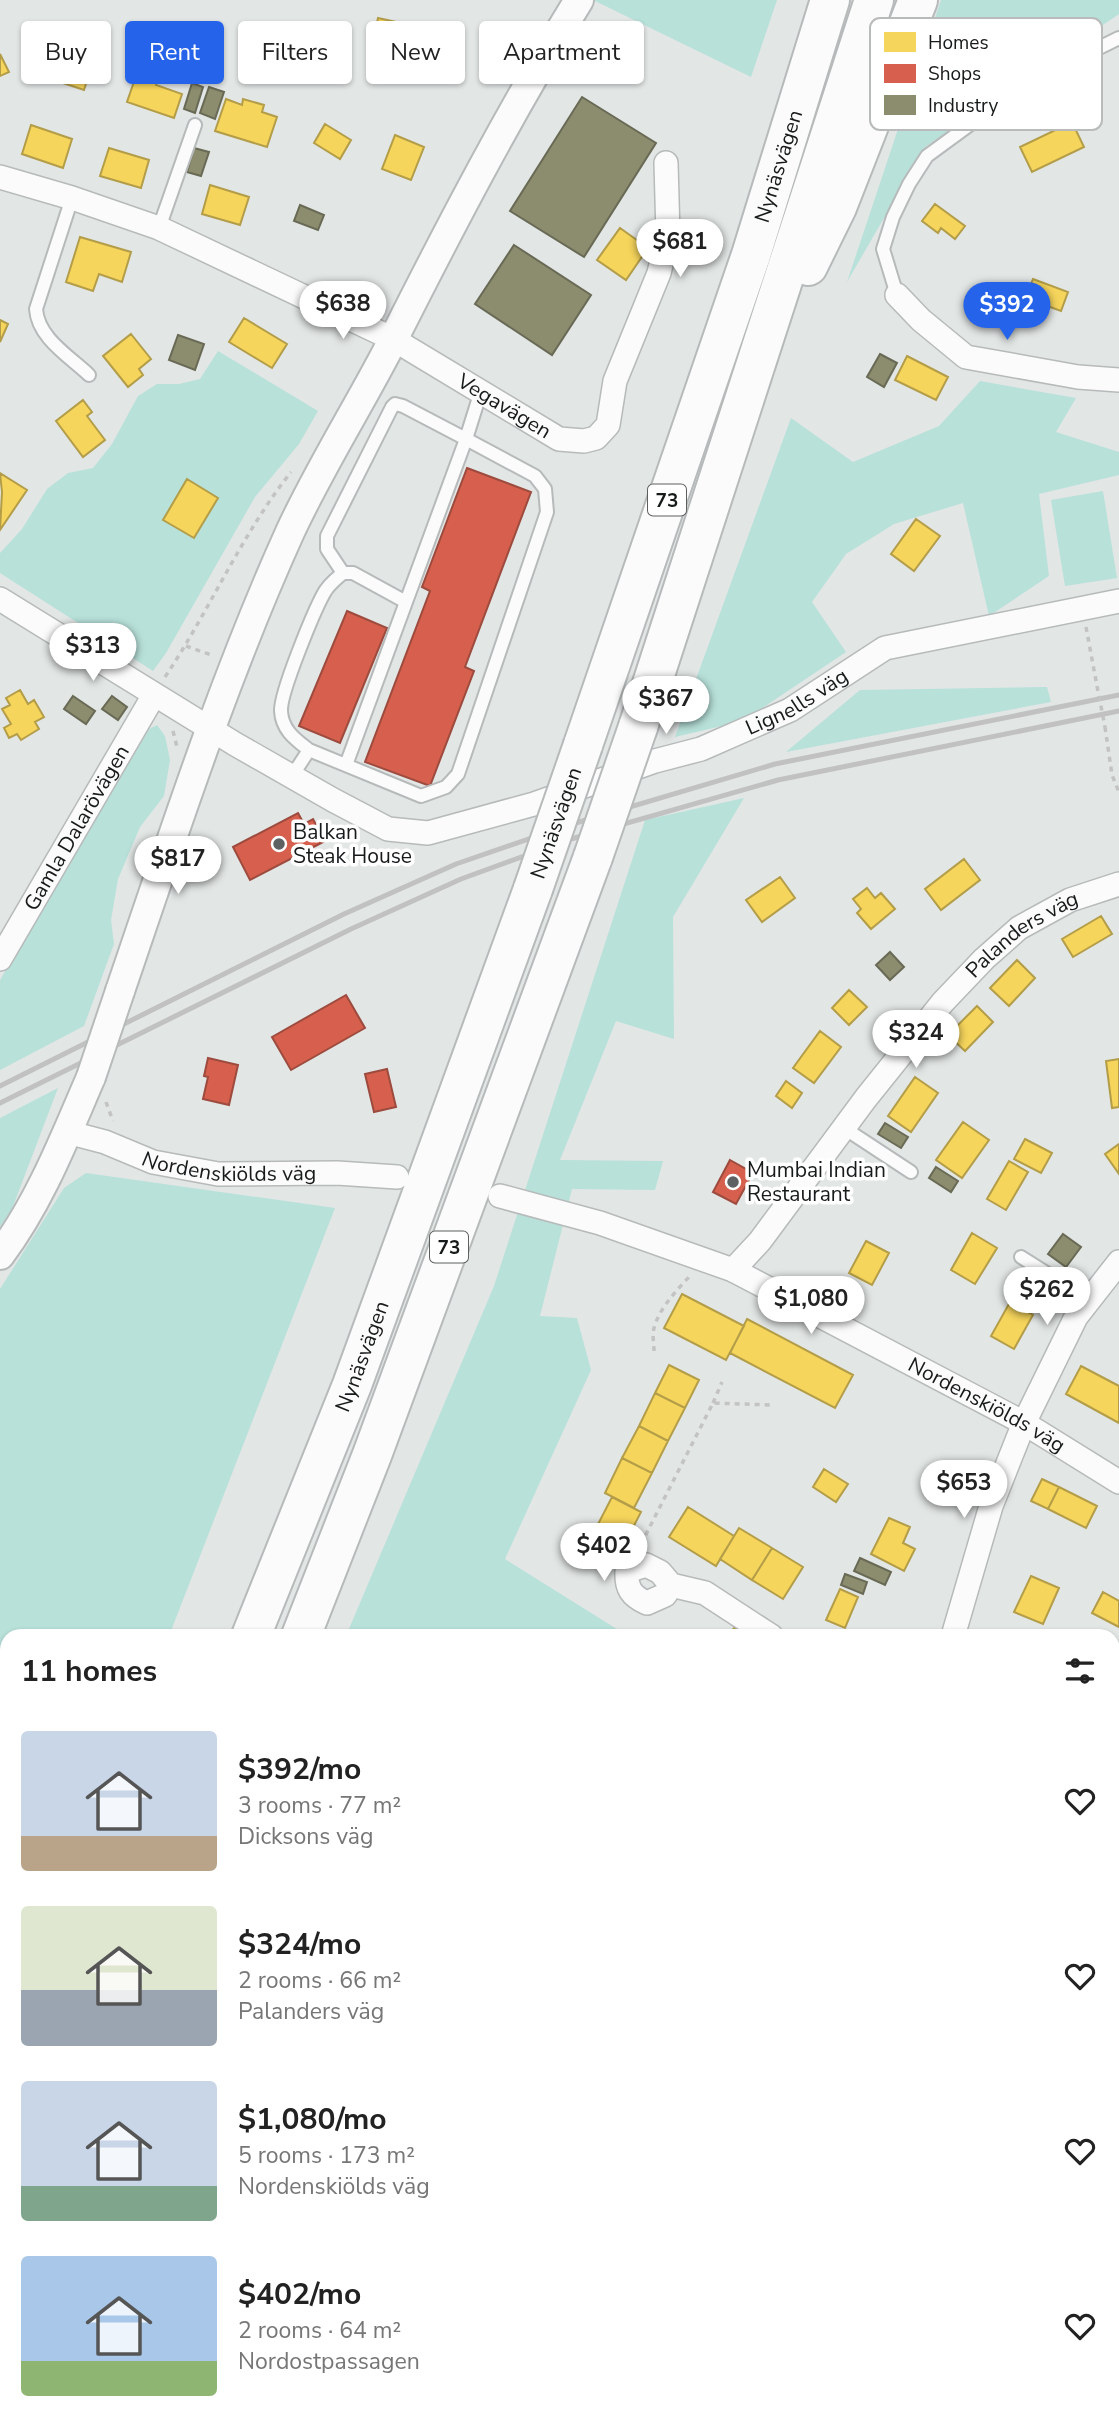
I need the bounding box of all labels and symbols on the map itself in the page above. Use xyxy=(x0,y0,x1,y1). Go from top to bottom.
legend xyxy=(870,18,1102,130)
text: Homes xyxy=(928,30,989,56)
text: Shops xyxy=(928,61,981,87)
text: Industry xyxy=(928,93,998,119)
street label: Nynäsvägen xyxy=(748,106,809,226)
pin: $681 xyxy=(639,219,721,279)
pin: $638 xyxy=(302,282,384,341)
pin: $392 xyxy=(966,282,1048,342)
street label: Vegavägen xyxy=(451,366,557,445)
road number: 73 xyxy=(648,485,686,516)
pin: $313 xyxy=(52,624,134,683)
street label: Lignells väg xyxy=(741,662,853,742)
pin: $367 xyxy=(625,676,707,736)
street label: Gamla Dalarövägen xyxy=(17,740,136,916)
street label: Nynäsvägen xyxy=(524,763,588,882)
place label: Balkan Steak House xyxy=(293,818,412,870)
pin: $817 xyxy=(137,836,219,896)
marker: Balkan Steak House xyxy=(271,836,287,852)
street label: Palanders väg xyxy=(959,884,1082,984)
pin: $324 xyxy=(875,1010,957,1070)
street label: Nordenskiölds väg xyxy=(138,1145,316,1188)
place label: Mumbai Indian Restaurant xyxy=(747,1156,886,1208)
marker: Mumbai Indian Restaurant xyxy=(725,1174,741,1190)
road number: 73 xyxy=(430,1232,468,1262)
pin: $262 xyxy=(1006,1268,1088,1327)
pin: $1,080 xyxy=(754,1276,868,1336)
street label: Nynäsvägen xyxy=(329,1297,396,1416)
street label: Nordenskiölds väg xyxy=(903,1351,1071,1459)
pin: $653 xyxy=(923,1460,1005,1520)
pin: $402 xyxy=(563,1524,645,1583)

